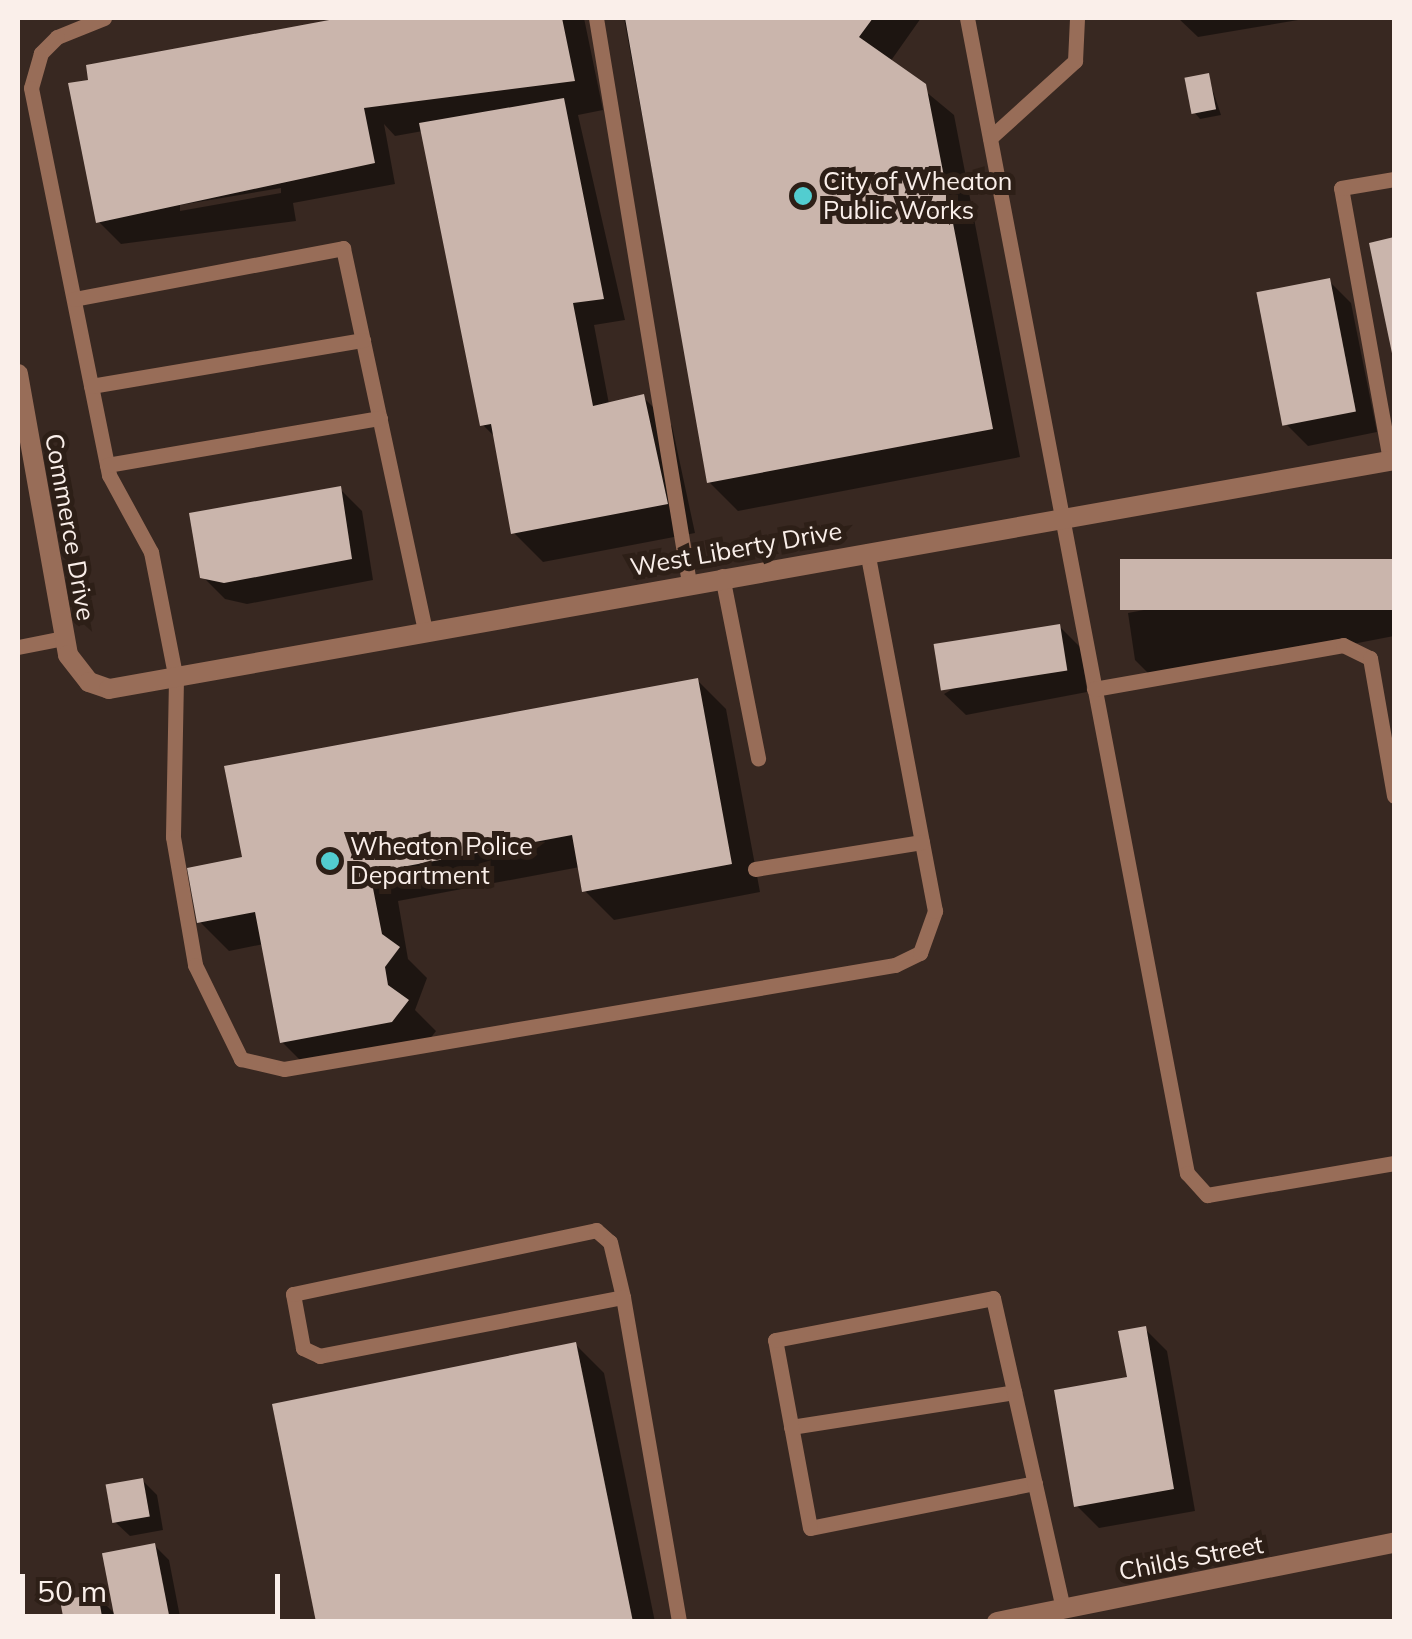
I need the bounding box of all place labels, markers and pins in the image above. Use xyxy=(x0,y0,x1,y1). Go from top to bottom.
place label: City of Wheaton Public Works xyxy=(823,167,1012,226)
marker: City of Wheaton Public Works xyxy=(792,185,814,207)
place label: Wheaton Police Department xyxy=(350,832,533,891)
marker: Wheaton Police Department xyxy=(319,850,341,872)

